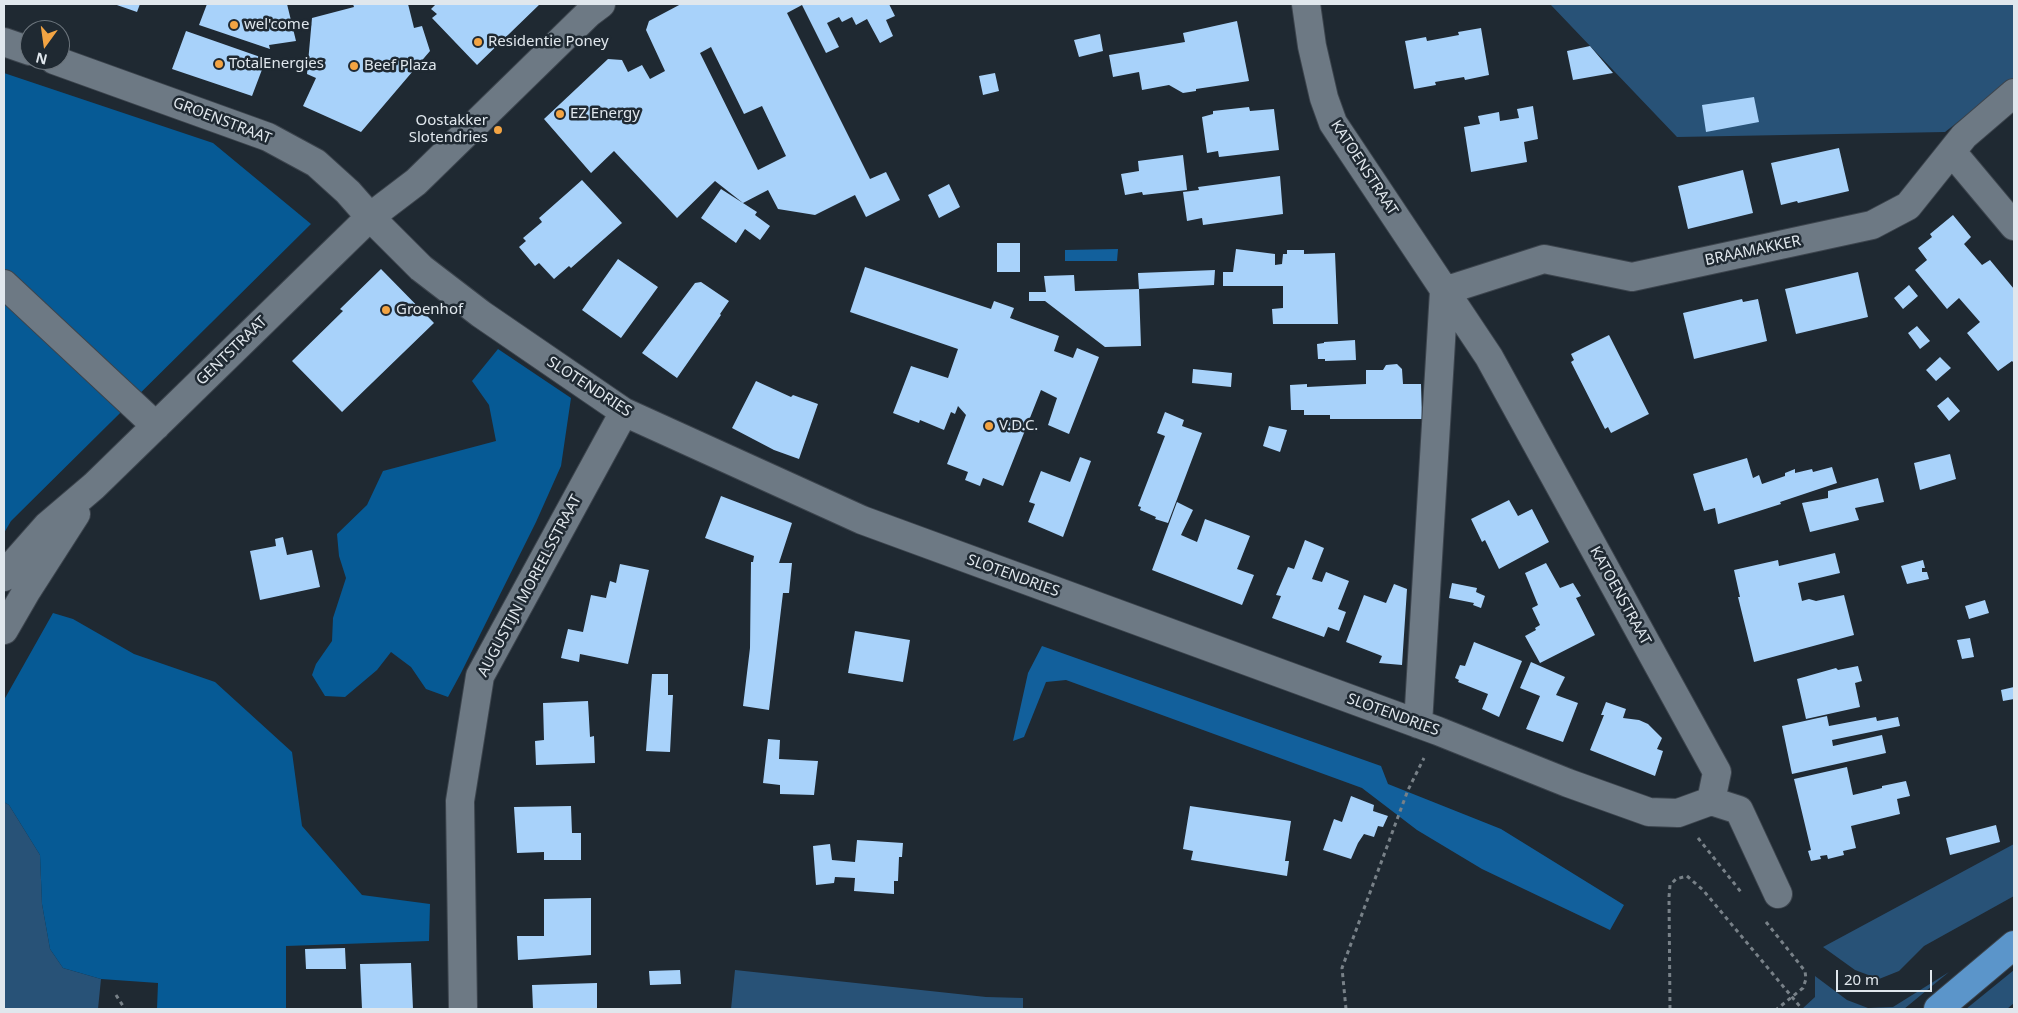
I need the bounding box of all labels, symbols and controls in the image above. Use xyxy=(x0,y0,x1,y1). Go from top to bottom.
place label: wel'come xyxy=(244,16,309,34)
marker: wel'come xyxy=(228,19,240,31)
north arrow xyxy=(20,20,70,70)
place label: Residentie Poney xyxy=(488,33,609,51)
marker: Residentie Poney xyxy=(472,36,484,48)
text: N xyxy=(34,48,49,70)
place label: TotalEnergies xyxy=(229,55,324,73)
place label: Beef Plaza xyxy=(364,57,437,75)
marker: TotalEnergies xyxy=(213,58,225,70)
marker: Beef Plaza xyxy=(348,60,360,72)
street label: GROENSTRAAT xyxy=(170,94,274,148)
place label: EZ Energy xyxy=(570,105,640,123)
marker: EZ Energy xyxy=(554,108,566,120)
place label: Oostakker Slotendries xyxy=(409,112,488,147)
street label: KATOENSTRAAT xyxy=(1327,117,1401,219)
marker: Oostakker Slotendries xyxy=(492,124,504,136)
street label: BRAAMAKKER xyxy=(1703,232,1803,270)
place label: Groenhof xyxy=(396,301,463,319)
marker: Groenhof xyxy=(380,304,392,316)
street label: GENTSTRAAT xyxy=(193,313,271,389)
street label: SLOTENDRIES xyxy=(543,353,635,421)
place label: V.D.C. xyxy=(999,417,1038,435)
marker: V.D.C. xyxy=(983,420,995,432)
street label: AUGUSTIJN MOREELSSTRAAT xyxy=(474,492,586,680)
street label: KATOENSTRAAT xyxy=(1586,544,1654,648)
street label: SLOTENDRIES xyxy=(964,551,1062,601)
street label: SLOTENDRIES xyxy=(1344,690,1442,740)
scale bar xyxy=(1838,960,1934,992)
text: 20 m xyxy=(1844,969,1879,989)

